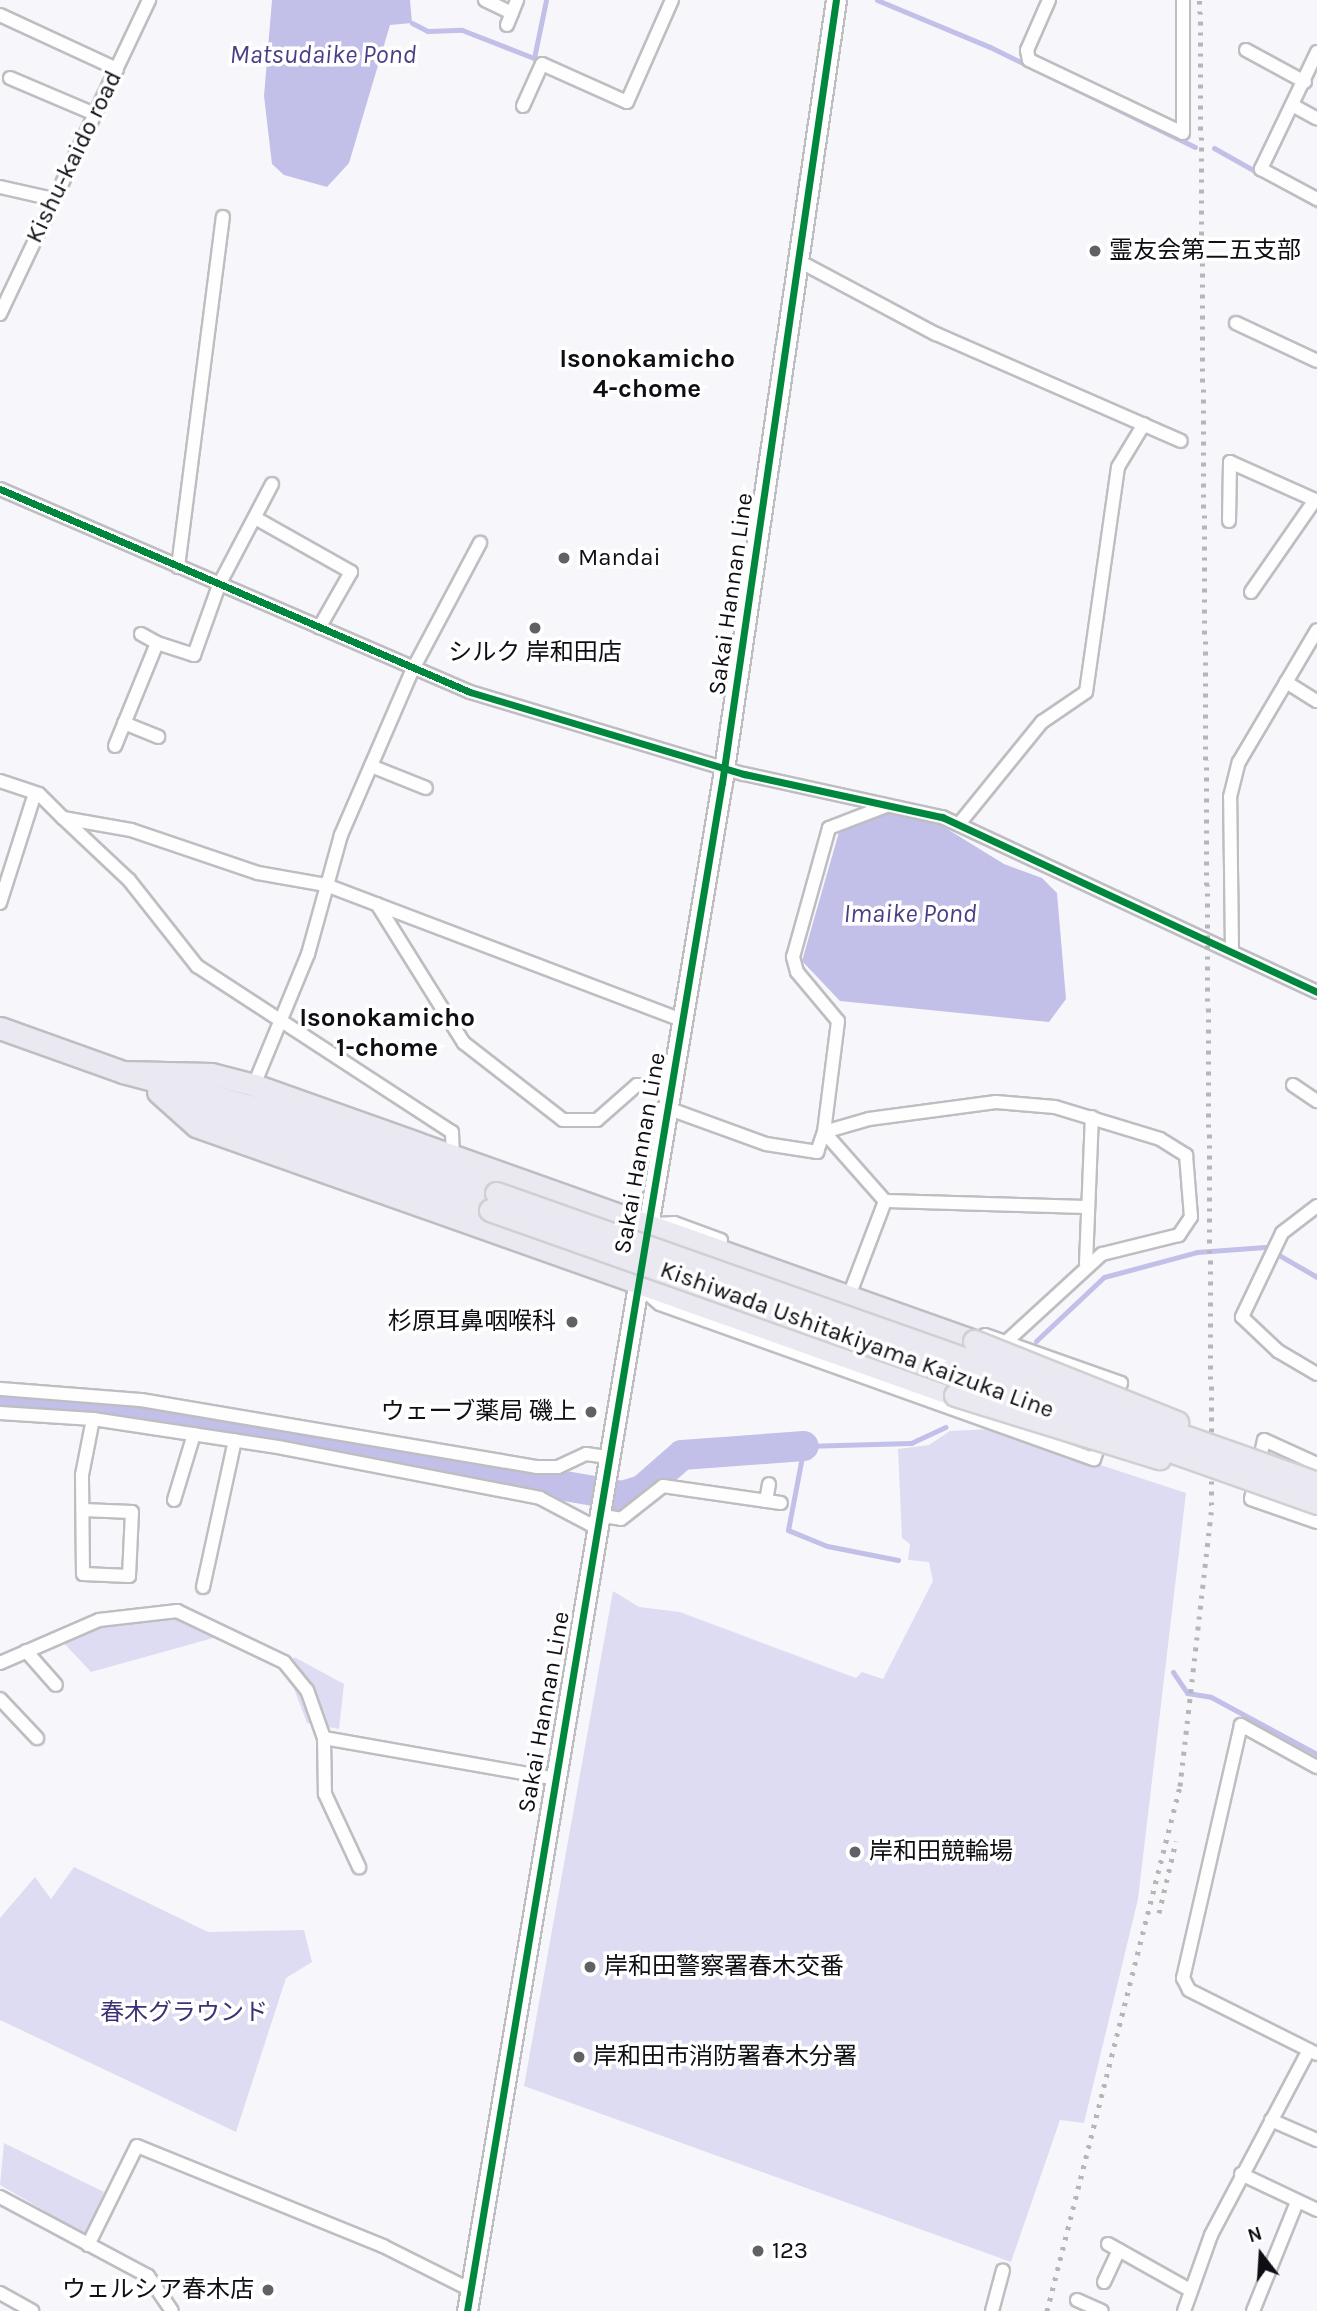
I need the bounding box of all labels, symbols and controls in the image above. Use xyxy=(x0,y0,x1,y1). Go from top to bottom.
water label: Matsudaike Pond xyxy=(230,39,416,71)
street label: Kishu-kaido road xyxy=(20,66,128,248)
place label: 霊友会第二五支部 xyxy=(1109,237,1301,265)
marker: 霊友会第二五支部 xyxy=(1087,243,1103,259)
district label: Isonokamicho 4-chome xyxy=(559,343,735,404)
street label: Sakai Hannan Line xyxy=(703,491,759,697)
place label: Mandai xyxy=(578,544,661,572)
marker: Mandai xyxy=(556,550,572,566)
marker: シルク 岸和田店 xyxy=(527,620,543,636)
place label: シルク 岸和田店 xyxy=(448,639,622,667)
water label: Imaike Pond xyxy=(843,898,977,930)
district label: Isonokamicho 1-chome xyxy=(299,1002,475,1064)
street label: Sakai Hannan Line xyxy=(608,1050,672,1256)
street label: Kishiwada Ushitakiyama Kaizuka Line xyxy=(656,1255,1058,1425)
place label: 杉原耳鼻咽喉科 xyxy=(388,1308,556,1336)
marker: 杉原耳鼻咽喉科 xyxy=(562,1312,582,1332)
place label: ウェーブ薬局 磯上 xyxy=(379,1398,577,1426)
marker: ウェーブ薬局 磯上 xyxy=(583,1404,599,1420)
street label: Sakai Hannan Line xyxy=(512,1609,576,1815)
place label: 岸和田競輪場 xyxy=(869,1838,1013,1866)
marker: 岸和田競輪場 xyxy=(847,1844,863,1860)
place label: 岸和田警察署春木交番 xyxy=(604,1953,844,1981)
marker: 岸和田警察署春木交番 xyxy=(582,1959,598,1975)
park label: 春木グラウンド xyxy=(100,1999,268,2027)
place label: 岸和田市消防署春木分署 xyxy=(593,2043,857,2071)
marker: 岸和田市消防署春木分署 xyxy=(571,2049,587,2065)
north arrow xyxy=(1226,2220,1296,2290)
text: N xyxy=(1245,2222,1265,2247)
place label: 123 xyxy=(772,2237,808,2265)
marker: 123 xyxy=(750,2243,766,2259)
place label: ウェルシア春木店 xyxy=(62,2276,254,2304)
marker: ウェルシア春木店 xyxy=(260,2282,276,2298)

